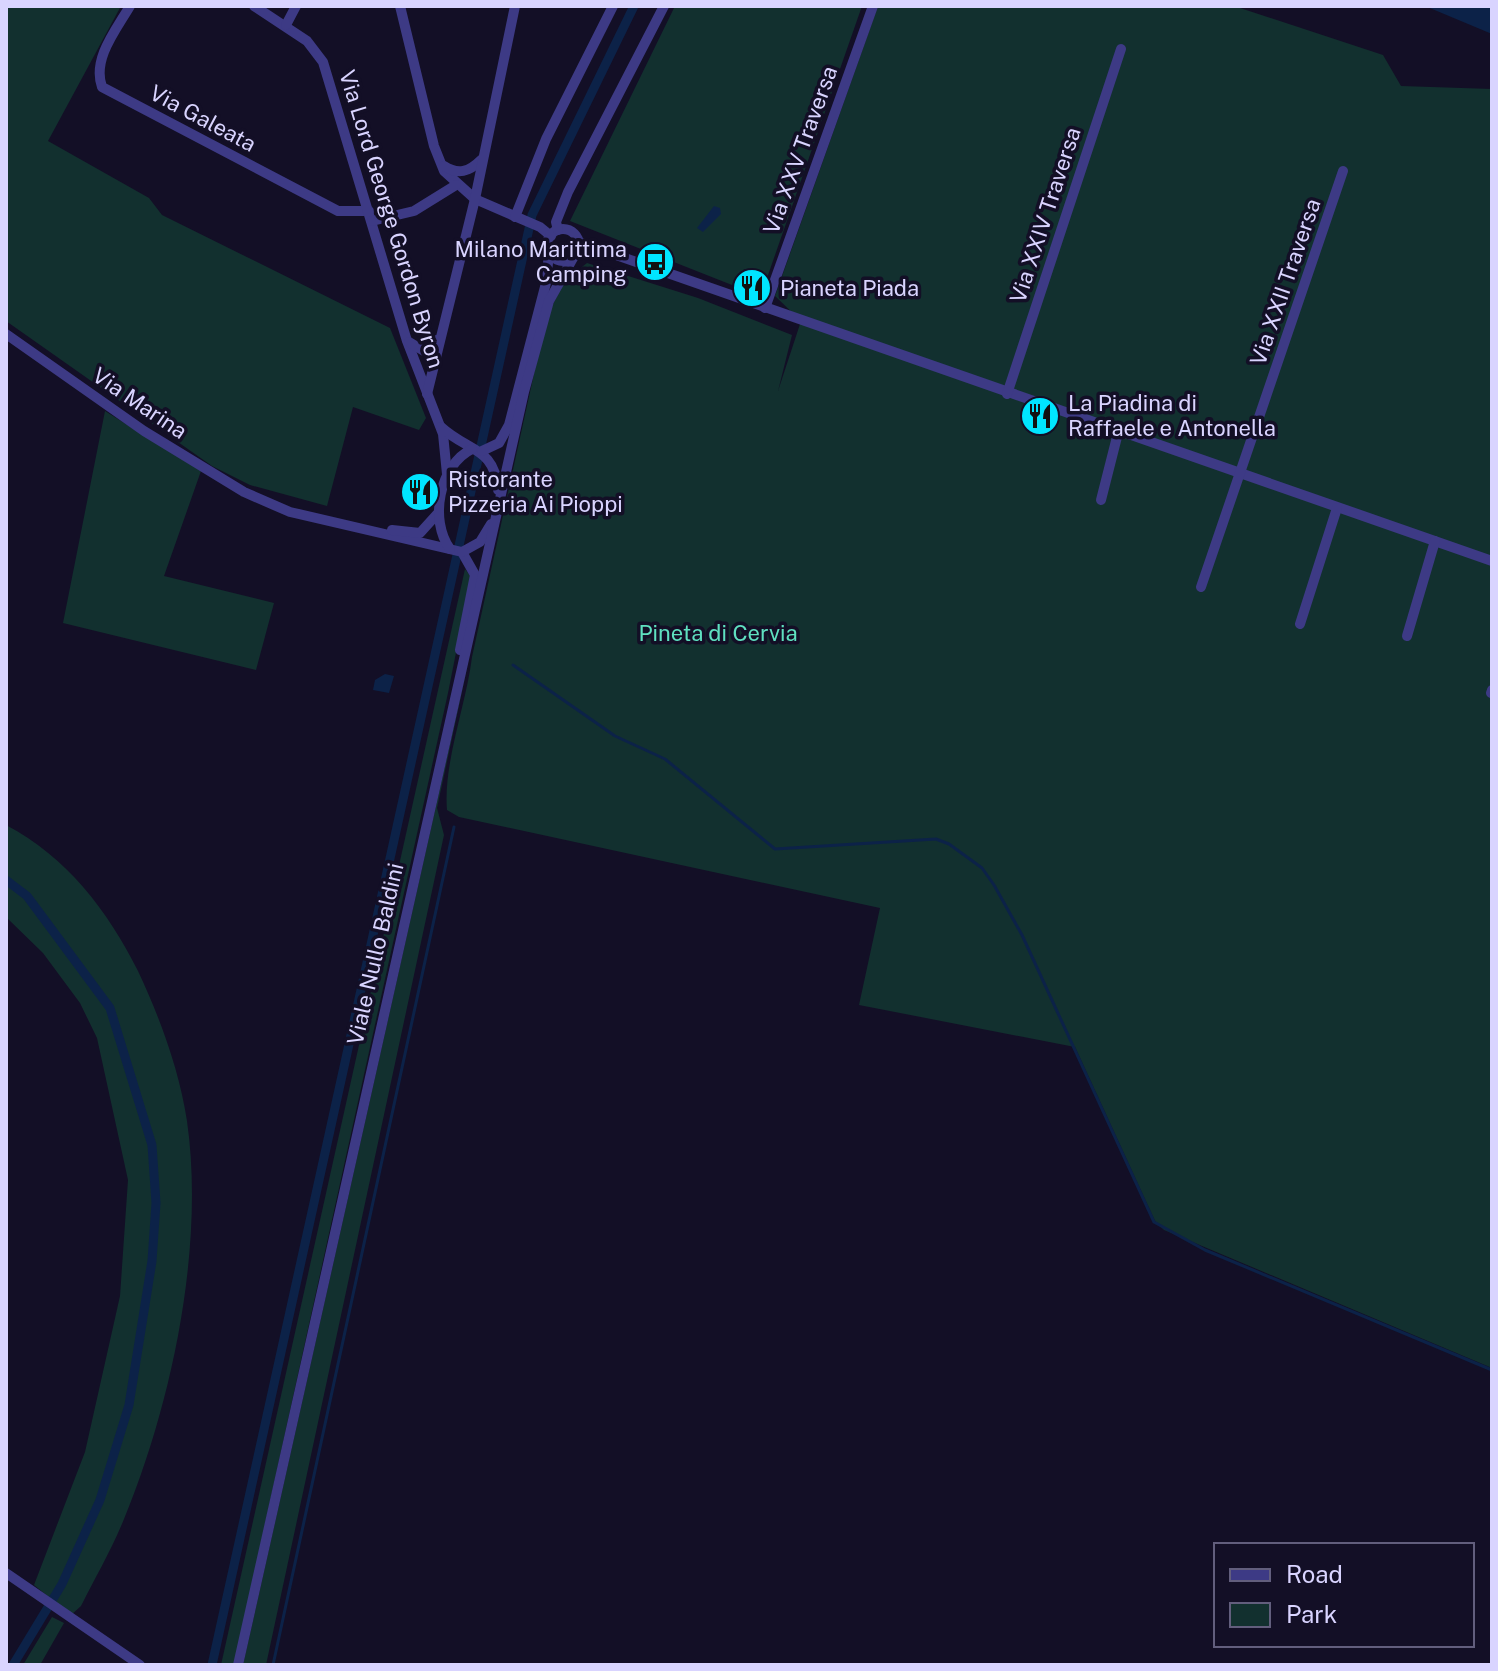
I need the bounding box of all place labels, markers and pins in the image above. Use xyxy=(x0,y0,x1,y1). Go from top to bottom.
place label: Milano Marittima Camping xyxy=(454,236,627,287)
bus stop icon: Milano Marittima Camping xyxy=(634,241,676,283)
restaurant icon: Pianeta Piada xyxy=(731,267,773,309)
place label: Pianeta Piada xyxy=(780,275,919,301)
place label: La Piadina di Raffaele e Antonella xyxy=(1068,390,1276,441)
restaurant icon: La Piadina di Raffaele e Antonella xyxy=(1019,395,1061,437)
place label: Ristorante Pizzeria Ai Pioppi xyxy=(448,466,623,517)
restaurant icon: Ristorante Pizzeria Ai Pioppi xyxy=(399,471,441,513)

